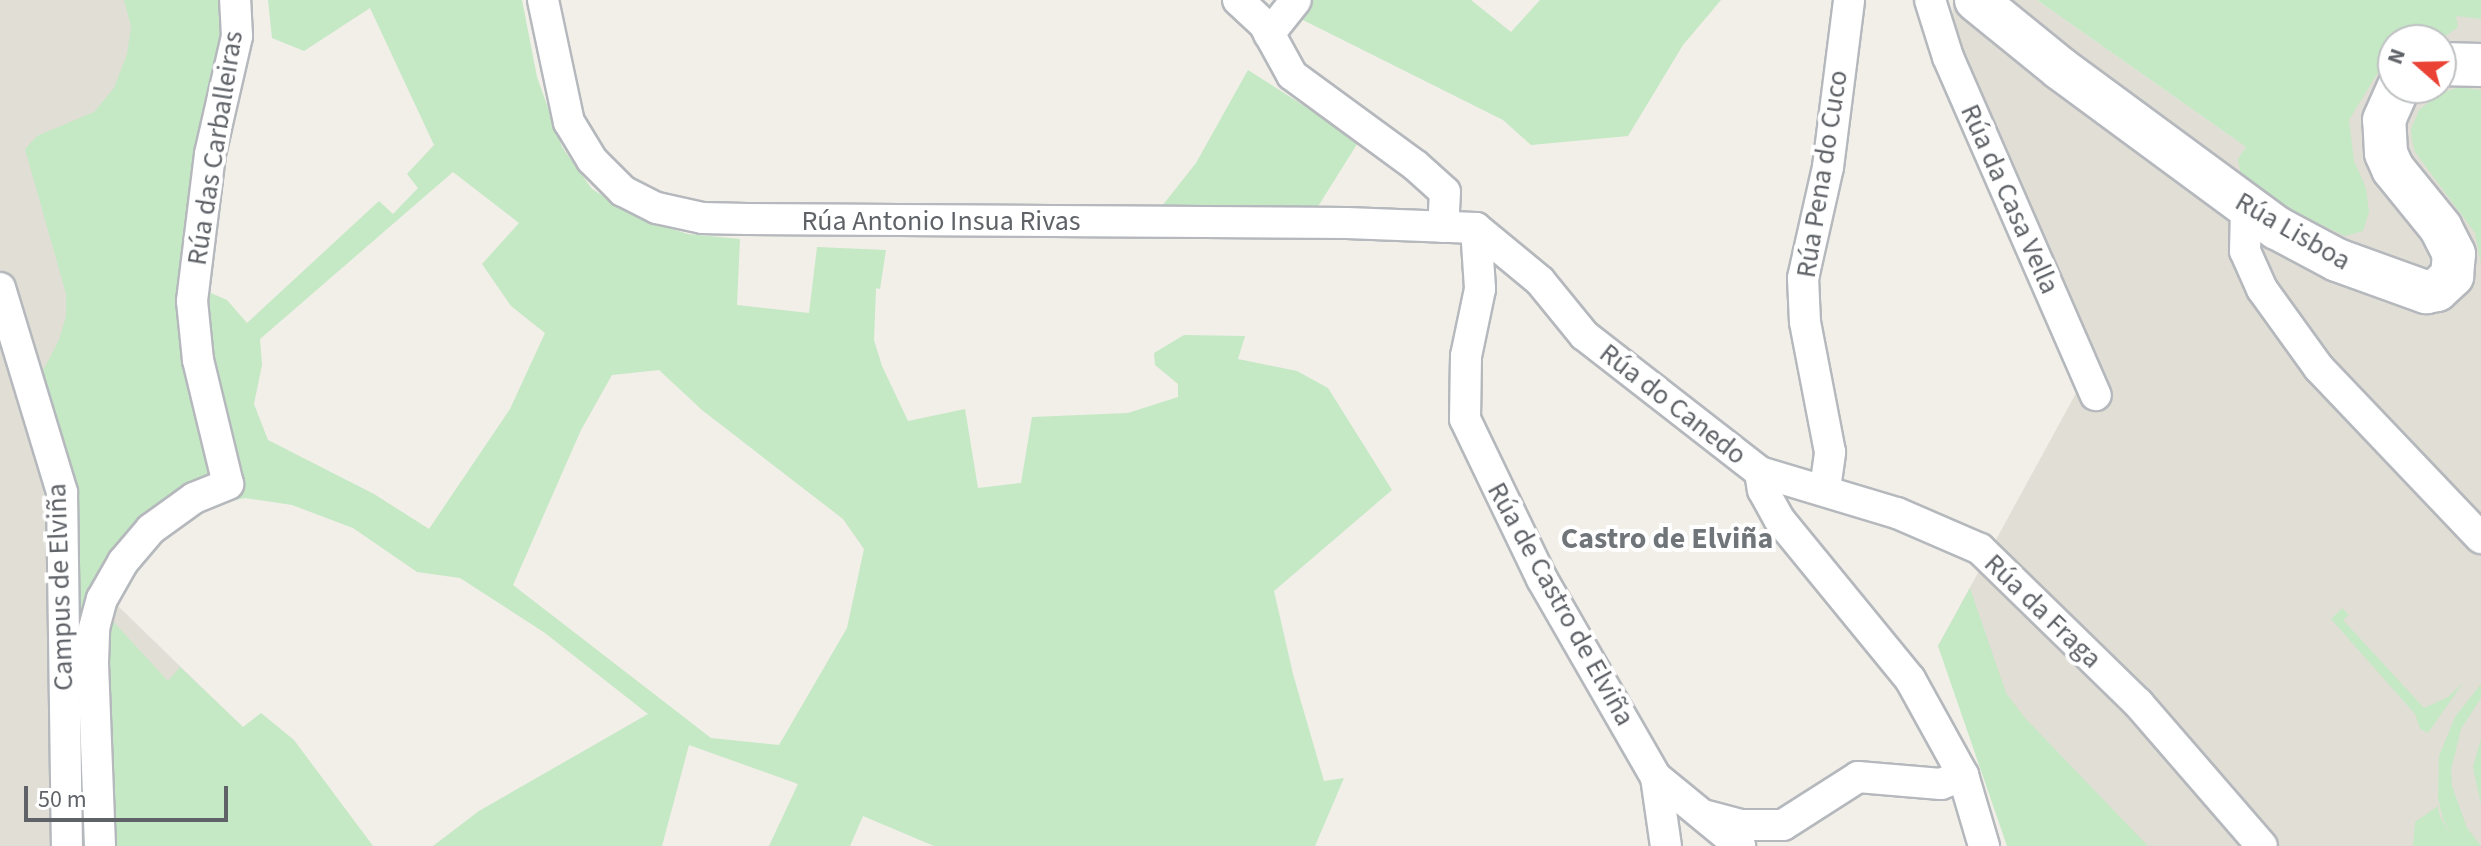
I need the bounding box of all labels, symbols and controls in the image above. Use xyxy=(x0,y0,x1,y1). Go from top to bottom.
north arrow xyxy=(2377,24,2457,104)
street label: Rúa das Carballeiras xyxy=(180,28,250,268)
text: N xyxy=(2379,44,2414,69)
street label: Rúa Pena do Cuco xyxy=(1789,68,1855,280)
street label: Rúa da Casa Vella xyxy=(1953,99,2067,299)
street label: Rúa Lisboa xyxy=(2229,185,2357,277)
street label: Rúa Antonio Insua Rivas xyxy=(801,204,1081,238)
street label: Rúa do Canedo xyxy=(1593,336,1753,472)
street label: Rúa de Castro de Elviña xyxy=(1480,476,1642,732)
street label: Campus de Elviña xyxy=(40,483,80,691)
district label: Castro de Elviña xyxy=(1561,521,1773,557)
street label: Rúa da Fraga xyxy=(1977,547,2109,675)
scale bar xyxy=(28,770,232,820)
text: 50 m xyxy=(38,782,87,817)

